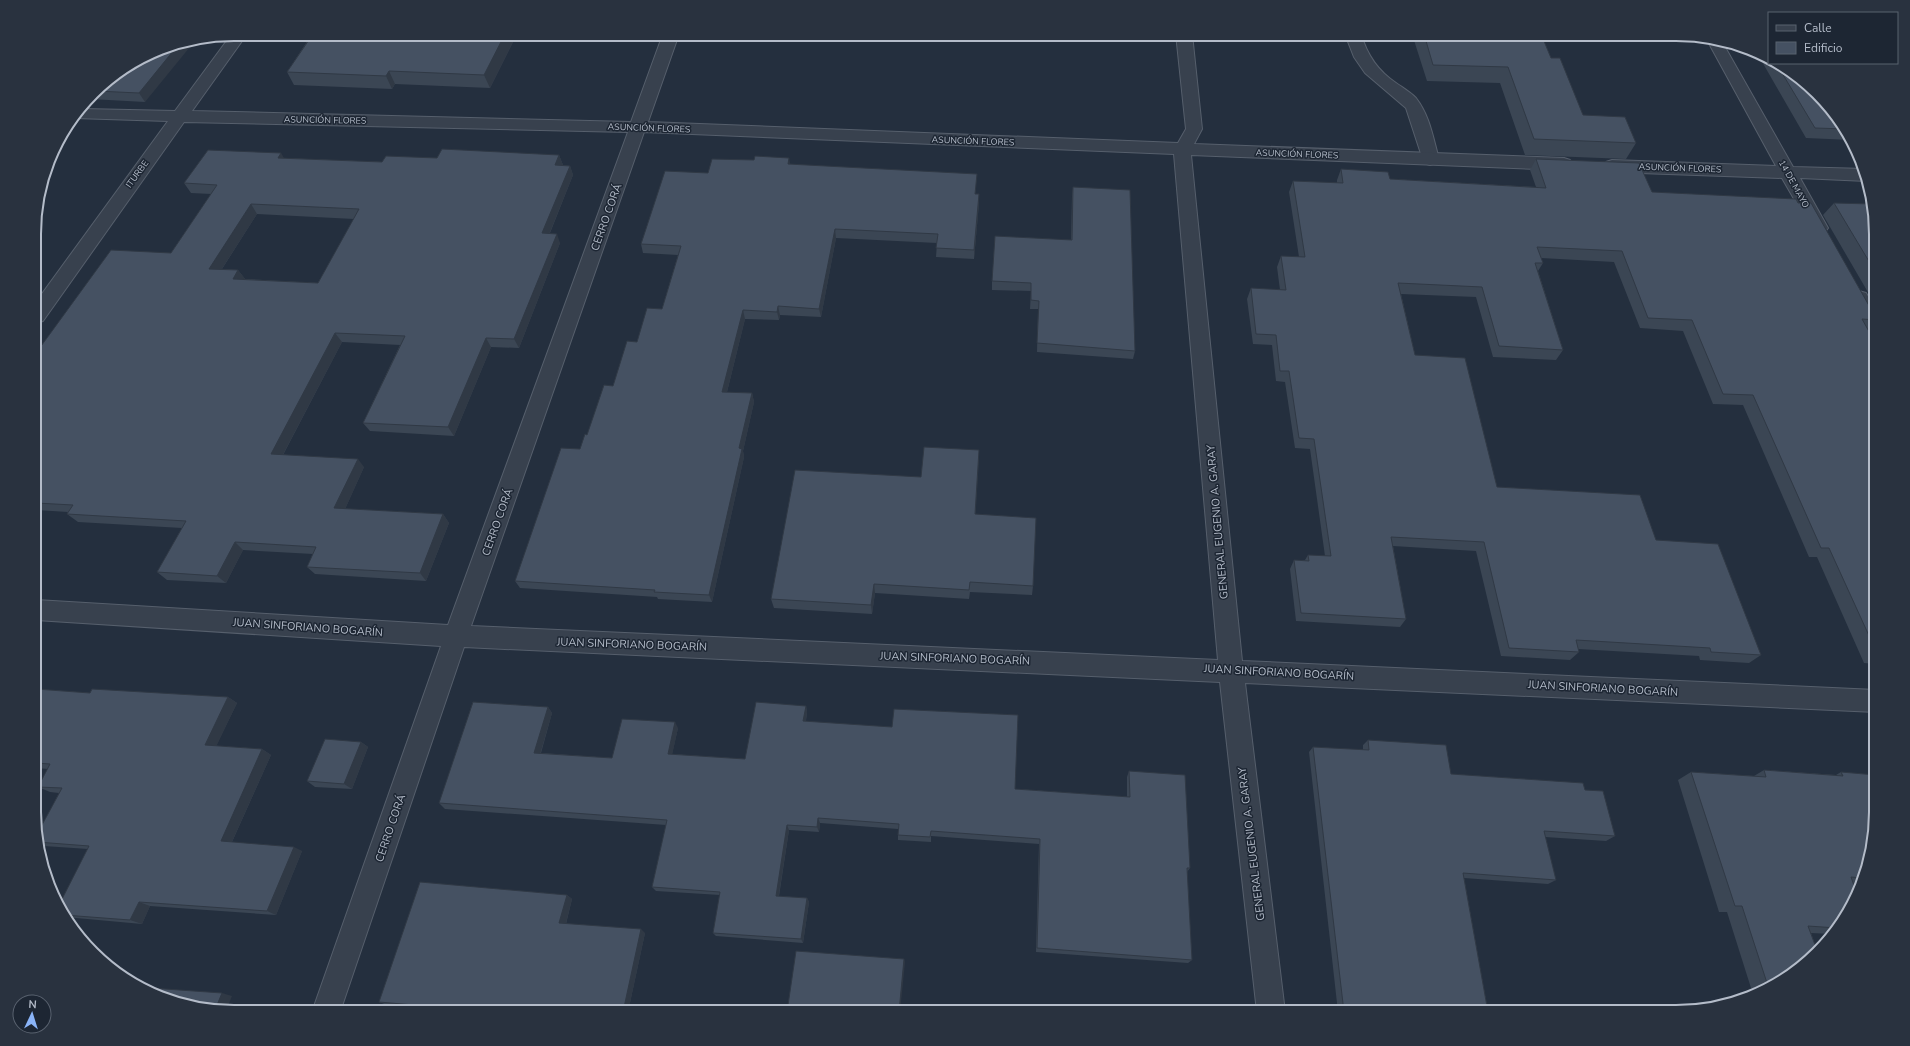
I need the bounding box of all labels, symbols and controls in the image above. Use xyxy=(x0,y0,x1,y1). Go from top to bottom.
legend xyxy=(1768,12,1898,64)
text: Calle xyxy=(1804,20,1832,36)
text: Edificio xyxy=(1804,40,1843,56)
street label: ASUNCIÓN FLORES xyxy=(284,112,367,127)
street label: ASUNCIÓN FLORES xyxy=(608,120,691,135)
street label: ASUNCIÓN FLORES xyxy=(932,133,1015,148)
street label: ASUNCIÓN FLORES xyxy=(1256,146,1339,161)
street label: ITURBE xyxy=(123,158,151,190)
street label: 14 DE MAYO xyxy=(1776,158,1812,210)
street label: ASUNCIÓN FLORES xyxy=(1639,160,1722,175)
street label: CERRO CORÁ xyxy=(586,181,626,253)
street label: GENERAL EUGENIO A. GARAY xyxy=(1203,444,1232,600)
street label: CERRO CORÁ xyxy=(477,486,517,558)
street label: JUAN SINFORIANO BOGARÍN xyxy=(231,614,384,640)
street label: JUAN SINFORIANO BOGARÍN xyxy=(556,633,707,655)
street label: JUAN SINFORIANO BOGARÍN xyxy=(879,647,1030,669)
street label: JUAN SINFORIANO BOGARÍN xyxy=(1203,660,1354,684)
street label: JUAN SINFORIANO BOGARÍN xyxy=(1527,676,1678,700)
street label: GENERAL EUGENIO A. GARAY xyxy=(1235,766,1268,922)
street label: CERRO CORÁ xyxy=(371,792,409,864)
north arrow xyxy=(12,994,52,1034)
text: N xyxy=(28,997,37,1012)

